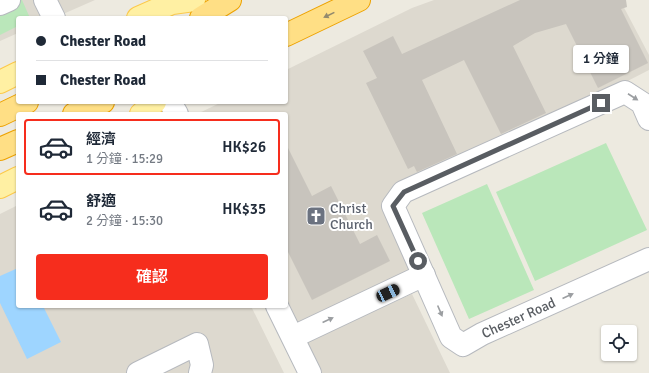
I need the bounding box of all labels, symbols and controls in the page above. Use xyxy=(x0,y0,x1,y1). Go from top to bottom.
one-way arrow xyxy=(323,12,334,18)
text: Chester Road xyxy=(60,32,146,50)
callout: 1 分鐘 xyxy=(573,45,629,73)
text: 1 分鐘 xyxy=(583,51,619,67)
text: Chester Road xyxy=(60,71,146,89)
route end xyxy=(592,94,610,112)
one-way arrow xyxy=(627,94,639,101)
icon: car xyxy=(38,129,74,165)
text: 經濟 xyxy=(86,130,116,148)
text: HK$26 xyxy=(222,138,266,156)
text: 1 分鐘 · 15:29 xyxy=(86,151,163,167)
icon: car xyxy=(38,191,74,227)
text: 舒適 xyxy=(86,192,116,210)
text: HK$35 xyxy=(222,200,266,218)
place label: Christ Church xyxy=(330,200,373,233)
church icon: Christ Church xyxy=(305,205,327,227)
text: 2 分鐘 · 15:30 xyxy=(86,213,163,229)
route start xyxy=(409,252,427,270)
button: 確認 xyxy=(36,254,268,300)
car xyxy=(375,282,401,304)
one-way arrow xyxy=(562,292,574,298)
street label: Chester Road xyxy=(479,294,558,342)
one-way arrow xyxy=(437,306,443,318)
one-way arrow xyxy=(322,317,334,323)
map controls xyxy=(601,325,637,361)
button: locate xyxy=(601,325,637,361)

